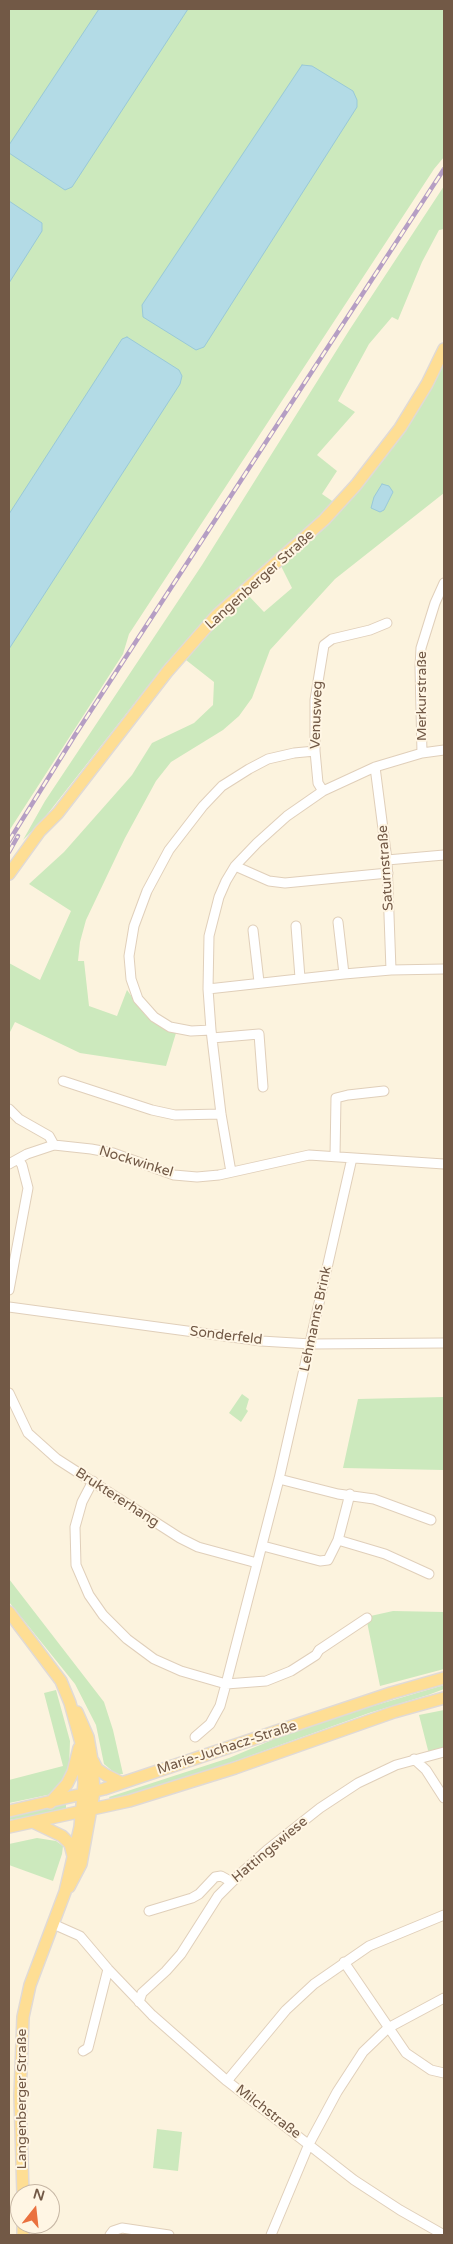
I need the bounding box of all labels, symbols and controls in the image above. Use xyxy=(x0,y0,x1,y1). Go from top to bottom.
street label: Langenberger Straße xyxy=(202,527,318,633)
street label: Merkurstraße xyxy=(414,651,430,741)
street label: Venusweg xyxy=(307,681,327,749)
street label: Saturnstraße xyxy=(375,825,397,911)
street label: Nockwinkel xyxy=(97,1143,175,1181)
street label: Lehmanns Brink xyxy=(297,1265,335,1373)
street label: Sonderfeld xyxy=(189,1323,263,1349)
street label: Bruktererhang xyxy=(72,1465,162,1531)
street label: Marie-Juchacz-Straße xyxy=(155,1717,299,1779)
street label: Hattingswiese xyxy=(229,1813,311,1887)
street label: Langenberger Straße xyxy=(14,2029,30,2169)
street label: Milchstraße xyxy=(232,2081,304,2143)
north arrow xyxy=(10,2184,60,2234)
text: N xyxy=(31,2185,47,2205)

